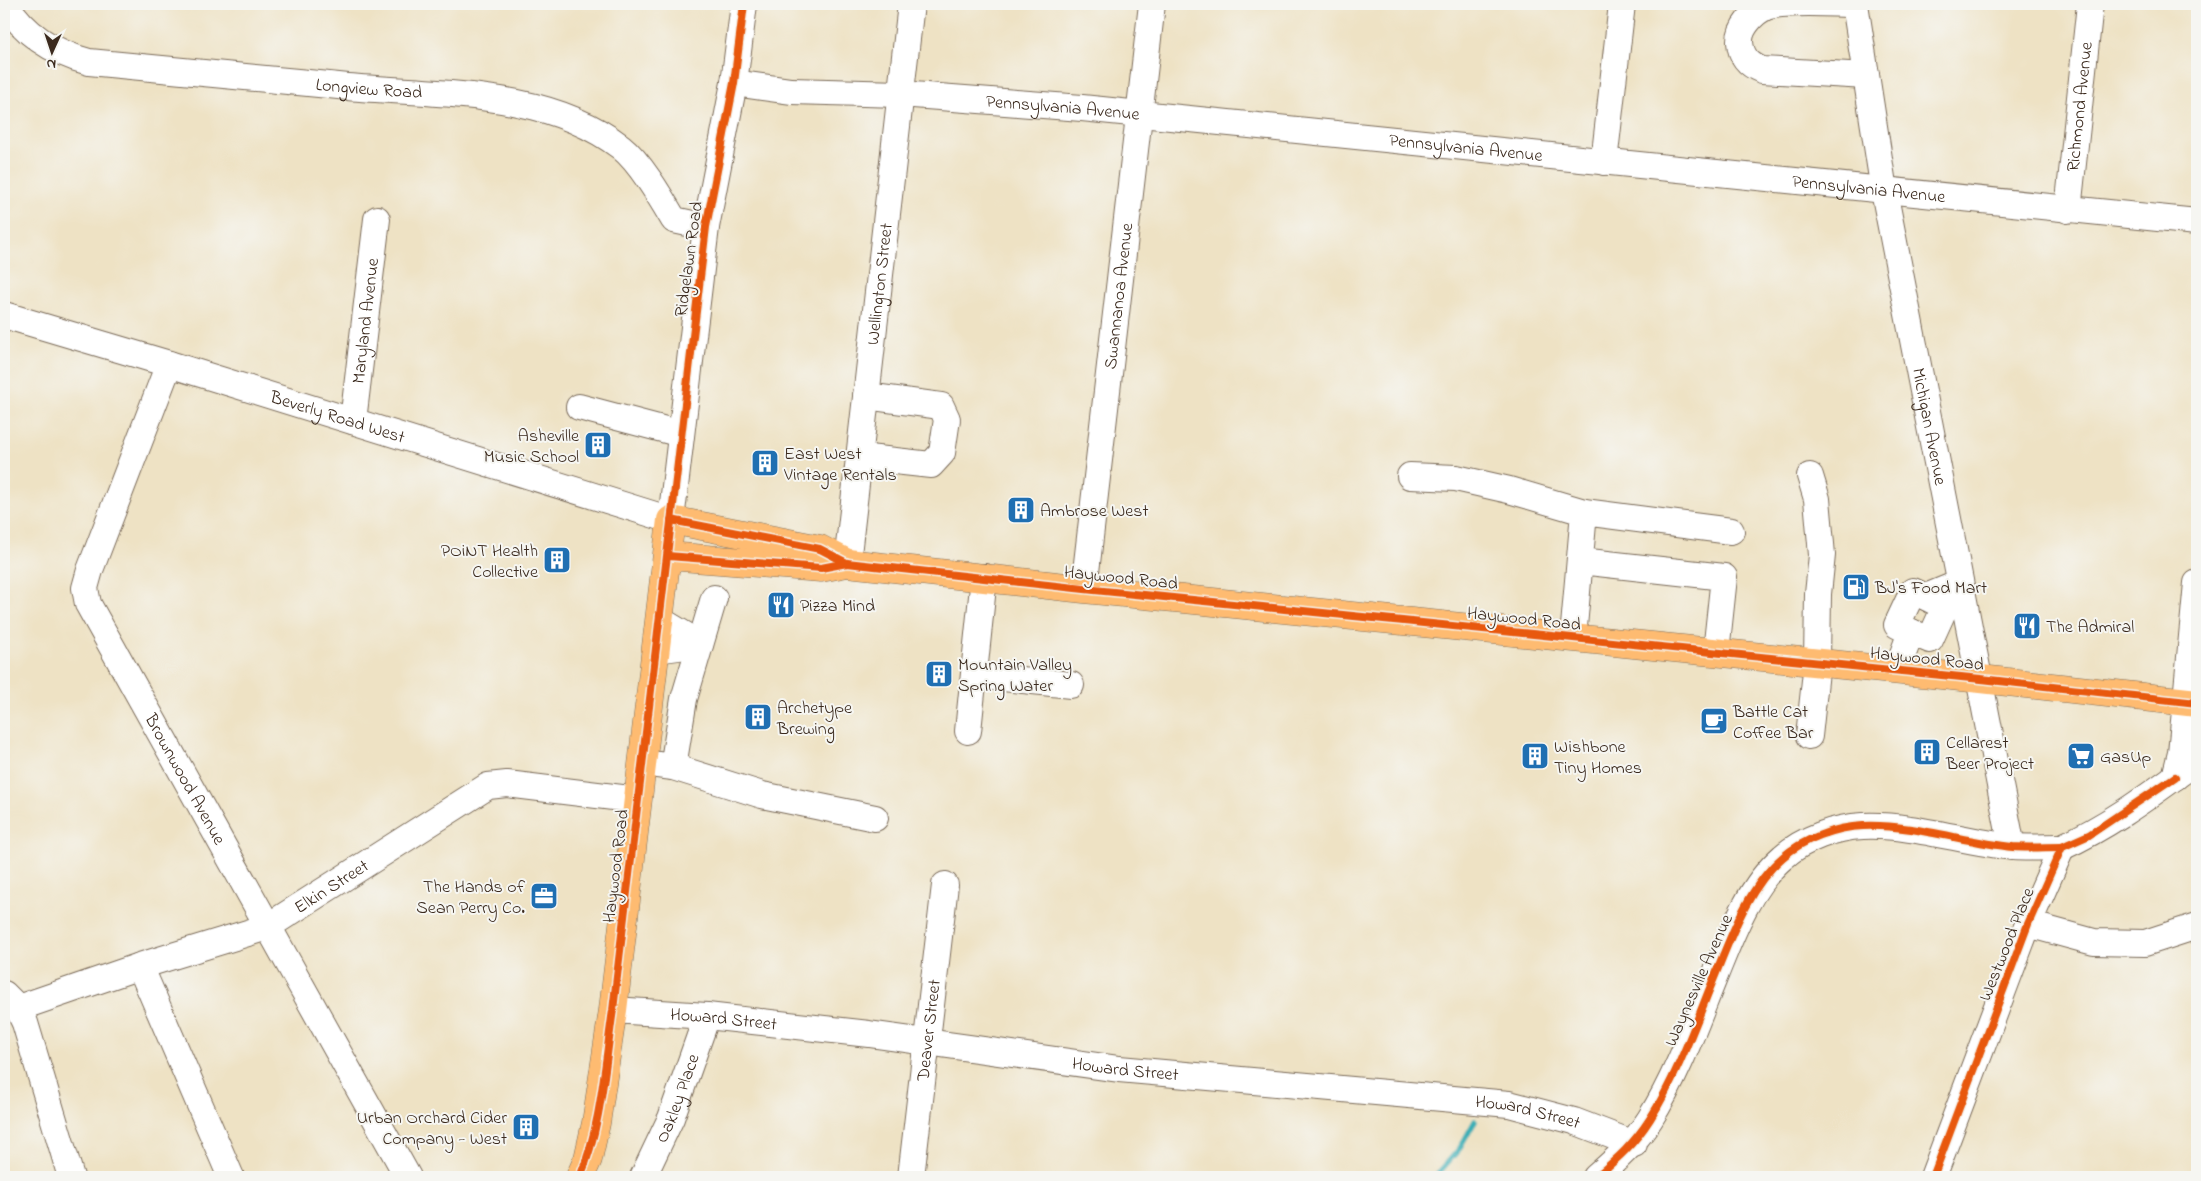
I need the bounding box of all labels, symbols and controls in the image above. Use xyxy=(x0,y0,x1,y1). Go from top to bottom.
north arrow xyxy=(28,28,78,78)
street label: Richmond Avenue xyxy=(2061,40,2101,173)
text: N xyxy=(46,53,57,74)
street label: Longview Road xyxy=(314,73,423,107)
street label: Pennsylvania Avenue xyxy=(985,90,1142,129)
street label: Pennsylvania Avenue xyxy=(1388,128,1545,170)
street label: Pennsylvania Avenue xyxy=(1790,170,1948,211)
street label: Ridgelawn Road xyxy=(669,200,712,319)
street label: Swannanoa Avenue xyxy=(1099,221,1142,371)
street label: Wellington Street xyxy=(861,222,901,346)
street label: Maryland Avenue xyxy=(347,256,387,385)
street label: Michigan Avenue xyxy=(1904,366,1952,489)
street label: Beverly Road West xyxy=(266,385,408,452)
place label: Asheville Music School xyxy=(484,424,580,471)
building icon: Asheville Music School xyxy=(583,430,613,460)
place label: East West Vintage Rentals xyxy=(783,442,897,490)
building icon: East West Vintage Rentals xyxy=(750,448,780,478)
building icon: Ambrose West xyxy=(1006,495,1036,525)
place label: Ambrose West xyxy=(1040,499,1148,525)
place label: POiNT Health Collective xyxy=(441,539,539,586)
building icon: POiNT Health Collective xyxy=(542,545,572,575)
street label: Haywood Road xyxy=(1063,560,1179,598)
fuel station icon: BJ's Food Mart xyxy=(1841,572,1871,602)
place label: BJ's Food Mart xyxy=(1874,576,1987,602)
restaurant icon: Pizza Mind xyxy=(766,590,796,620)
place label: Pizza Mind xyxy=(800,594,875,620)
street label: Haywood Road xyxy=(1466,601,1582,639)
restaurant icon: The Admiral xyxy=(2012,611,2042,641)
place label: The Admiral xyxy=(2046,615,2134,641)
street label: Haywood Road xyxy=(1869,641,1985,679)
place label: Mountain Valley Spring Water xyxy=(958,653,1072,701)
building icon: Mountain Valley Spring Water xyxy=(924,659,954,689)
place label: Archetype Brewing xyxy=(776,696,853,744)
place label: Battle Cat Coffee Bar xyxy=(1732,700,1814,747)
building icon: Archetype Brewing xyxy=(743,702,773,732)
cafe icon: Battle Cat Coffee Bar xyxy=(1699,706,1729,736)
street label: Brownwood Avenue xyxy=(136,709,232,851)
place label: Cellarest Beer Project xyxy=(1945,731,2034,778)
place label: Wishbone Tiny Homes xyxy=(1554,735,1642,782)
building icon: Cellarest Beer Project xyxy=(1912,737,1942,767)
building icon: Wishbone Tiny Homes xyxy=(1520,741,1550,771)
supermarket icon: GasUp xyxy=(2066,741,2096,771)
place label: GasUp xyxy=(2100,745,2152,771)
street label: Haywood Road xyxy=(597,808,637,925)
street label: Elkin Street xyxy=(290,854,375,921)
place label: The Hands of Sean Perry Co. xyxy=(416,875,526,922)
office icon: The Hands of Sean Perry Co. xyxy=(529,881,559,911)
street label: Westwood Place xyxy=(1973,883,2043,1005)
street label: Waynesville Avenue xyxy=(1659,910,1741,1051)
street label: Deaver Street xyxy=(911,978,949,1083)
street label: Howard Street xyxy=(669,1003,778,1039)
street label: Oakley Place xyxy=(650,1050,708,1148)
street label: Howard Street xyxy=(1070,1052,1180,1089)
street label: Howard Street xyxy=(1474,1090,1584,1137)
place label: Urban Orchard Cider Company - West xyxy=(357,1106,507,1153)
building icon: Urban Orchard Cider Company - West xyxy=(511,1112,541,1142)

